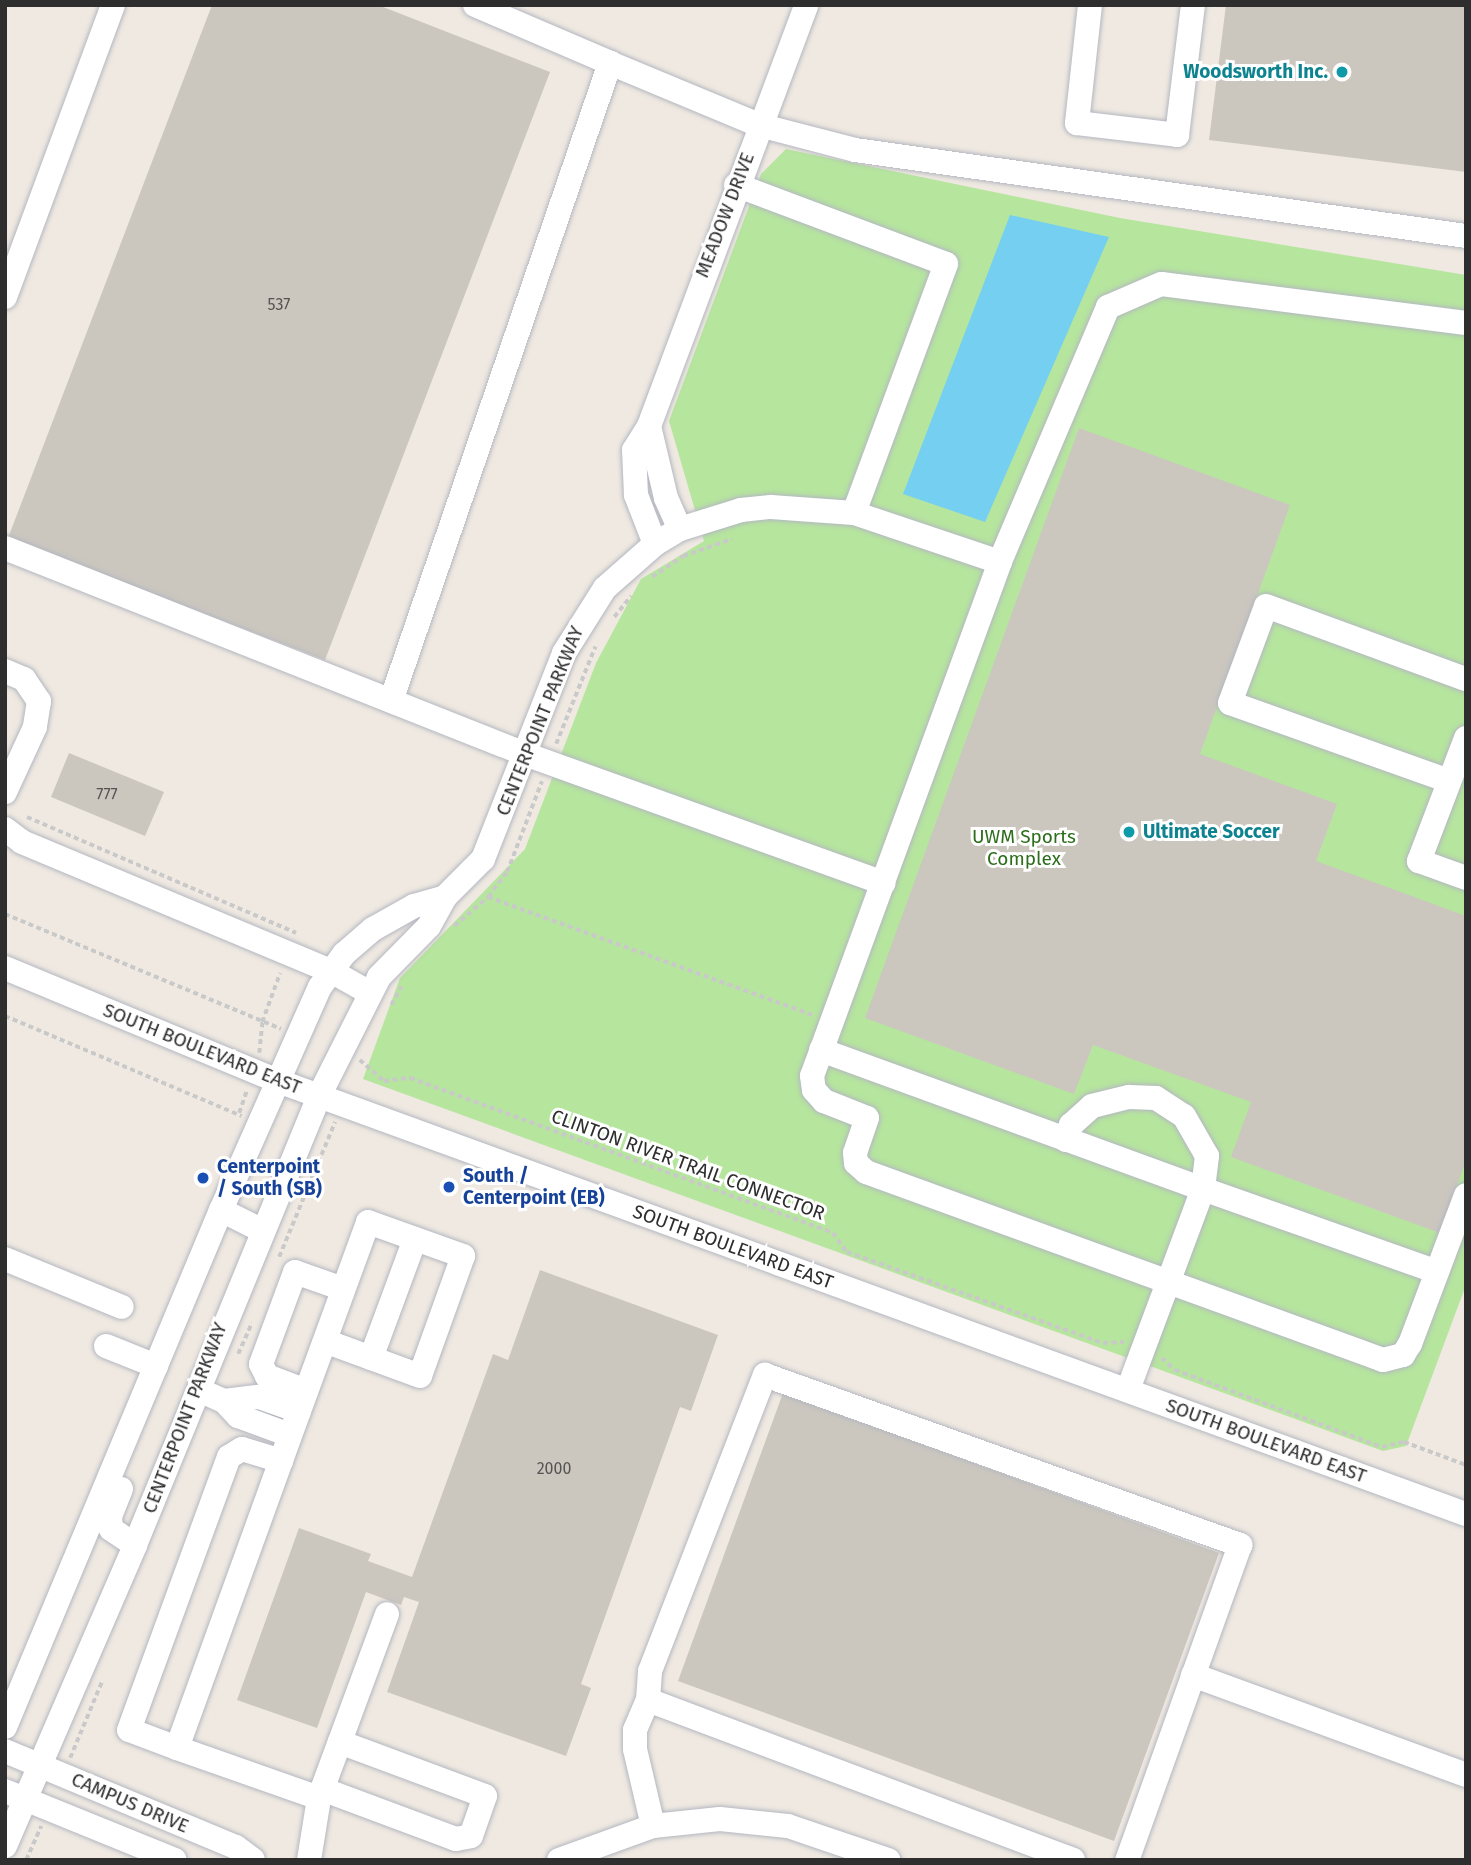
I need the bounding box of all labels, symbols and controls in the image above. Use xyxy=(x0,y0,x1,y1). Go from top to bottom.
place label: Woodsworth Inc. xyxy=(1183,61,1328,83)
marker: Woodsworth Inc. xyxy=(1334,64,1350,80)
street label: MEADOW DRIVE xyxy=(691,149,759,281)
house number: 537 xyxy=(268,295,290,315)
street label: CENTERPOINT PARKWAY xyxy=(492,623,588,819)
house number: 777 xyxy=(96,785,118,805)
place label: Ultimate Soccer xyxy=(1143,821,1280,843)
marker: Ultimate Soccer xyxy=(1121,824,1137,840)
park label: UWM Sports Complex xyxy=(972,826,1076,870)
street label: SOUTH BOULEVARD EAST xyxy=(100,999,304,1099)
street label: CLINTON RIVER TRAIL CONNECTOR xyxy=(548,1105,828,1225)
place label: Centerpoint / South (SB) xyxy=(217,1156,322,1200)
place label: South / Centerpoint (EB) xyxy=(463,1165,605,1209)
marker: Centerpoint / South (SB) xyxy=(195,1170,211,1186)
marker: South / Centerpoint (EB) xyxy=(441,1179,457,1195)
street label: SOUTH BOULEVARD EAST xyxy=(630,1200,836,1294)
street label: CENTERPOINT PARKWAY xyxy=(138,1319,232,1517)
street label: SOUTH BOULEVARD EAST xyxy=(1163,1394,1369,1488)
house number: 2000 xyxy=(537,1459,571,1479)
street label: CAMPUS DRIVE xyxy=(68,1768,192,1838)

